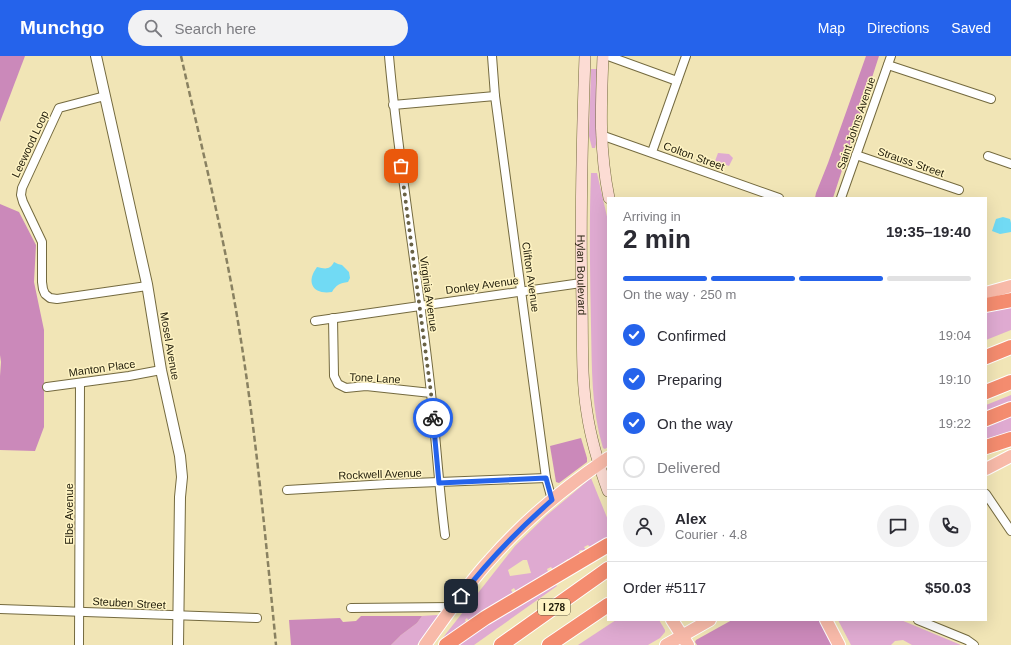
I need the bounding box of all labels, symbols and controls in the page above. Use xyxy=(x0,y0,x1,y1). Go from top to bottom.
search box xyxy=(128,10,408,46)
text: Munchgo xyxy=(20,17,104,38)
icon: search xyxy=(142,17,164,39)
text: Search here xyxy=(174,20,256,37)
text: Map xyxy=(818,20,845,36)
text: Directions xyxy=(867,20,929,36)
text: Saved xyxy=(951,20,991,36)
street label: Saint Johns Avenue xyxy=(835,75,877,171)
street label: Leewood Loop xyxy=(9,109,51,179)
street label: Colton Street xyxy=(662,139,726,173)
street label: Strauss Street xyxy=(876,145,946,179)
pin xyxy=(384,149,418,183)
icon: bag xyxy=(390,155,412,177)
text: Arriving in xyxy=(623,209,681,224)
text: 19:35–19:40 xyxy=(886,223,971,240)
text: 2 min xyxy=(623,224,691,254)
street label: Hylan Boulevard xyxy=(575,235,588,315)
street label: Clifton Avenue xyxy=(520,241,542,313)
street label: Virginia Avenue xyxy=(418,256,440,332)
street label: Donley Avenue xyxy=(445,274,519,296)
text: On the way · 250 m xyxy=(623,287,736,302)
street label: Mosel Avenue xyxy=(158,311,182,381)
icon: check xyxy=(623,324,645,346)
text: Confirmed xyxy=(657,327,726,344)
text: 19:04 xyxy=(938,328,971,343)
street label: Manton Place xyxy=(68,357,136,379)
icon: check xyxy=(623,368,645,390)
street label: Tone Lane xyxy=(349,371,401,385)
text: Preparing xyxy=(657,371,722,388)
text: 19:10 xyxy=(938,372,971,387)
courier xyxy=(413,398,453,438)
icon: bike xyxy=(422,407,444,429)
icon: check xyxy=(623,412,645,434)
text: On the way xyxy=(657,415,733,432)
text: 19:22 xyxy=(938,416,971,431)
text: Delivered xyxy=(657,459,720,476)
street label: Rockwell Avenue xyxy=(338,467,422,481)
street label: Elbe Avenue xyxy=(63,483,75,545)
button: person xyxy=(623,505,665,547)
button: chat xyxy=(877,505,919,547)
button: phone xyxy=(929,505,971,547)
text: Alex xyxy=(675,510,707,527)
text: Courier · 4.8 xyxy=(675,527,747,542)
pin xyxy=(444,579,478,613)
text: Order #5117 xyxy=(623,579,706,596)
text: $50.03 xyxy=(925,579,971,596)
icon: home xyxy=(450,585,472,607)
street label: Steuben Street xyxy=(92,595,166,611)
road number: I 278 xyxy=(538,599,570,615)

